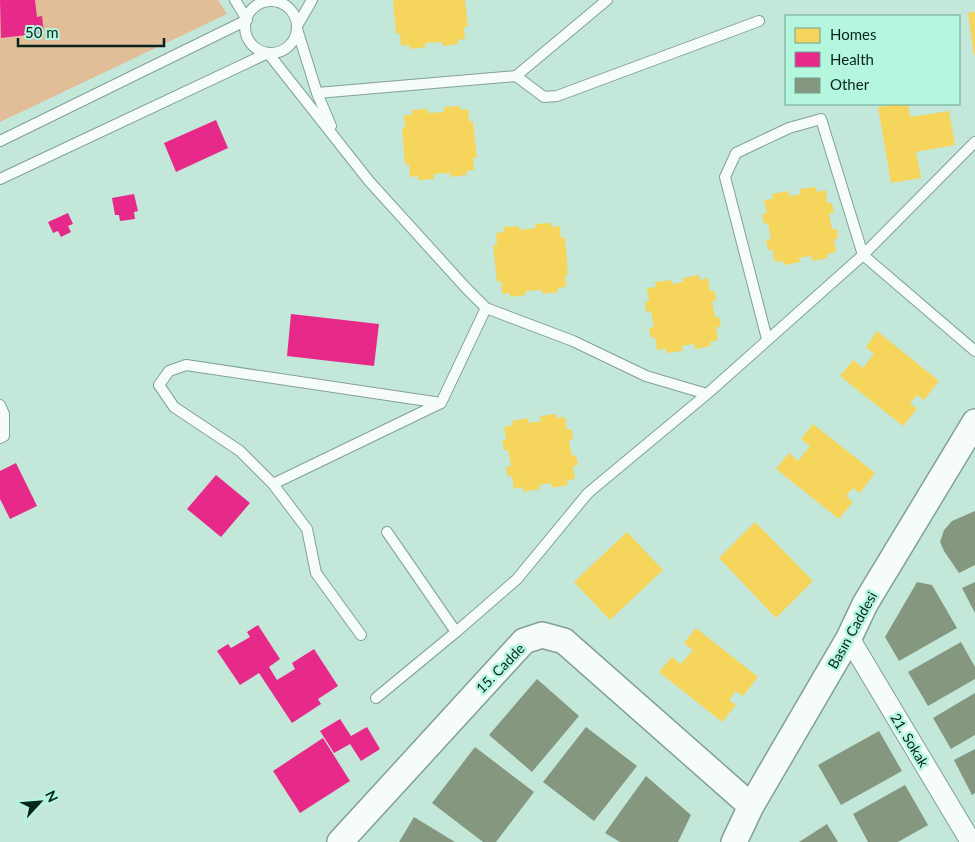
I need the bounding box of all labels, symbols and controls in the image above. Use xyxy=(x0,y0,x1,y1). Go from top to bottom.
scale bar xyxy=(18,15,164,47)
legend xyxy=(785,15,960,105)
text: 50 m xyxy=(25,23,59,41)
text: Homes xyxy=(830,25,876,43)
text: Health xyxy=(830,50,874,68)
text: Other xyxy=(830,75,870,93)
street label: Basın Caddesi xyxy=(824,588,880,672)
street label: 15. Cadde xyxy=(472,640,528,696)
street label: 21. Sokak xyxy=(887,710,933,771)
north arrow xyxy=(15,777,65,827)
text: N xyxy=(42,788,62,805)

